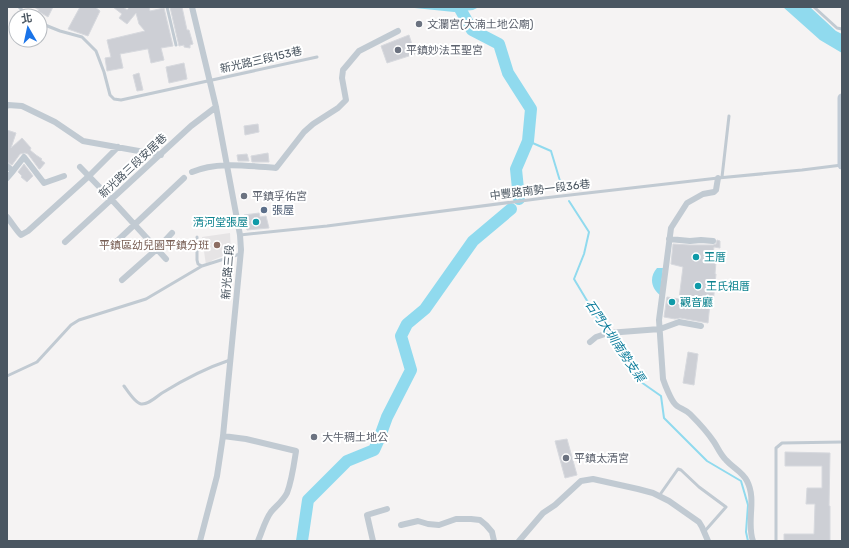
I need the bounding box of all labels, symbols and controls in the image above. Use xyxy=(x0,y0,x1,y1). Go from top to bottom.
north arrow xyxy=(8,8,48,48)
text: 北 xyxy=(20,11,33,26)
place label: 文瀾宮(大湳土地公廟) xyxy=(427,18,534,31)
marker: 文瀾宮(大湳土地公廟) xyxy=(414,19,424,29)
street label: 新光路三段153巷 xyxy=(219,44,303,76)
place label: 平鎮妙法玉聖宮 xyxy=(406,44,483,57)
marker: 平鎮妙法玉聖宮 xyxy=(393,45,403,55)
street label: 新光路三段安居巷 xyxy=(96,131,170,201)
street label: 中豐路南勢一段36巷 xyxy=(489,177,591,203)
place label: 平鎮孚佑宮 xyxy=(252,190,307,203)
marker: 平鎮孚佑宮 xyxy=(239,191,249,201)
place label: 張屋 xyxy=(272,204,294,217)
marker: 張屋 xyxy=(259,205,269,215)
place label: 清河堂張屋 xyxy=(193,216,248,229)
marker: 清河堂張屋 xyxy=(251,217,261,227)
place label: 平鎮區幼兒園平鎮分班 xyxy=(99,239,209,252)
marker: 平鎮區幼兒園平鎮分班 xyxy=(212,240,222,250)
street label: 新光路三段 xyxy=(220,244,236,300)
place label: 王厝 xyxy=(704,251,726,264)
marker: 王厝 xyxy=(691,252,701,262)
place label: 王氏祖厝 xyxy=(706,280,750,293)
marker: 王氏祖厝 xyxy=(693,281,703,291)
place label: 觀音廳 xyxy=(680,296,713,309)
water label: 石門大圳南勢支渠 xyxy=(582,297,649,386)
marker: 觀音廳 xyxy=(667,297,677,307)
place label: 大牛稠土地公 xyxy=(322,431,388,444)
marker: 大牛稠土地公 xyxy=(309,432,319,442)
place label: 平鎮太清宮 xyxy=(574,452,629,465)
marker: 平鎮太清宮 xyxy=(561,453,571,463)

